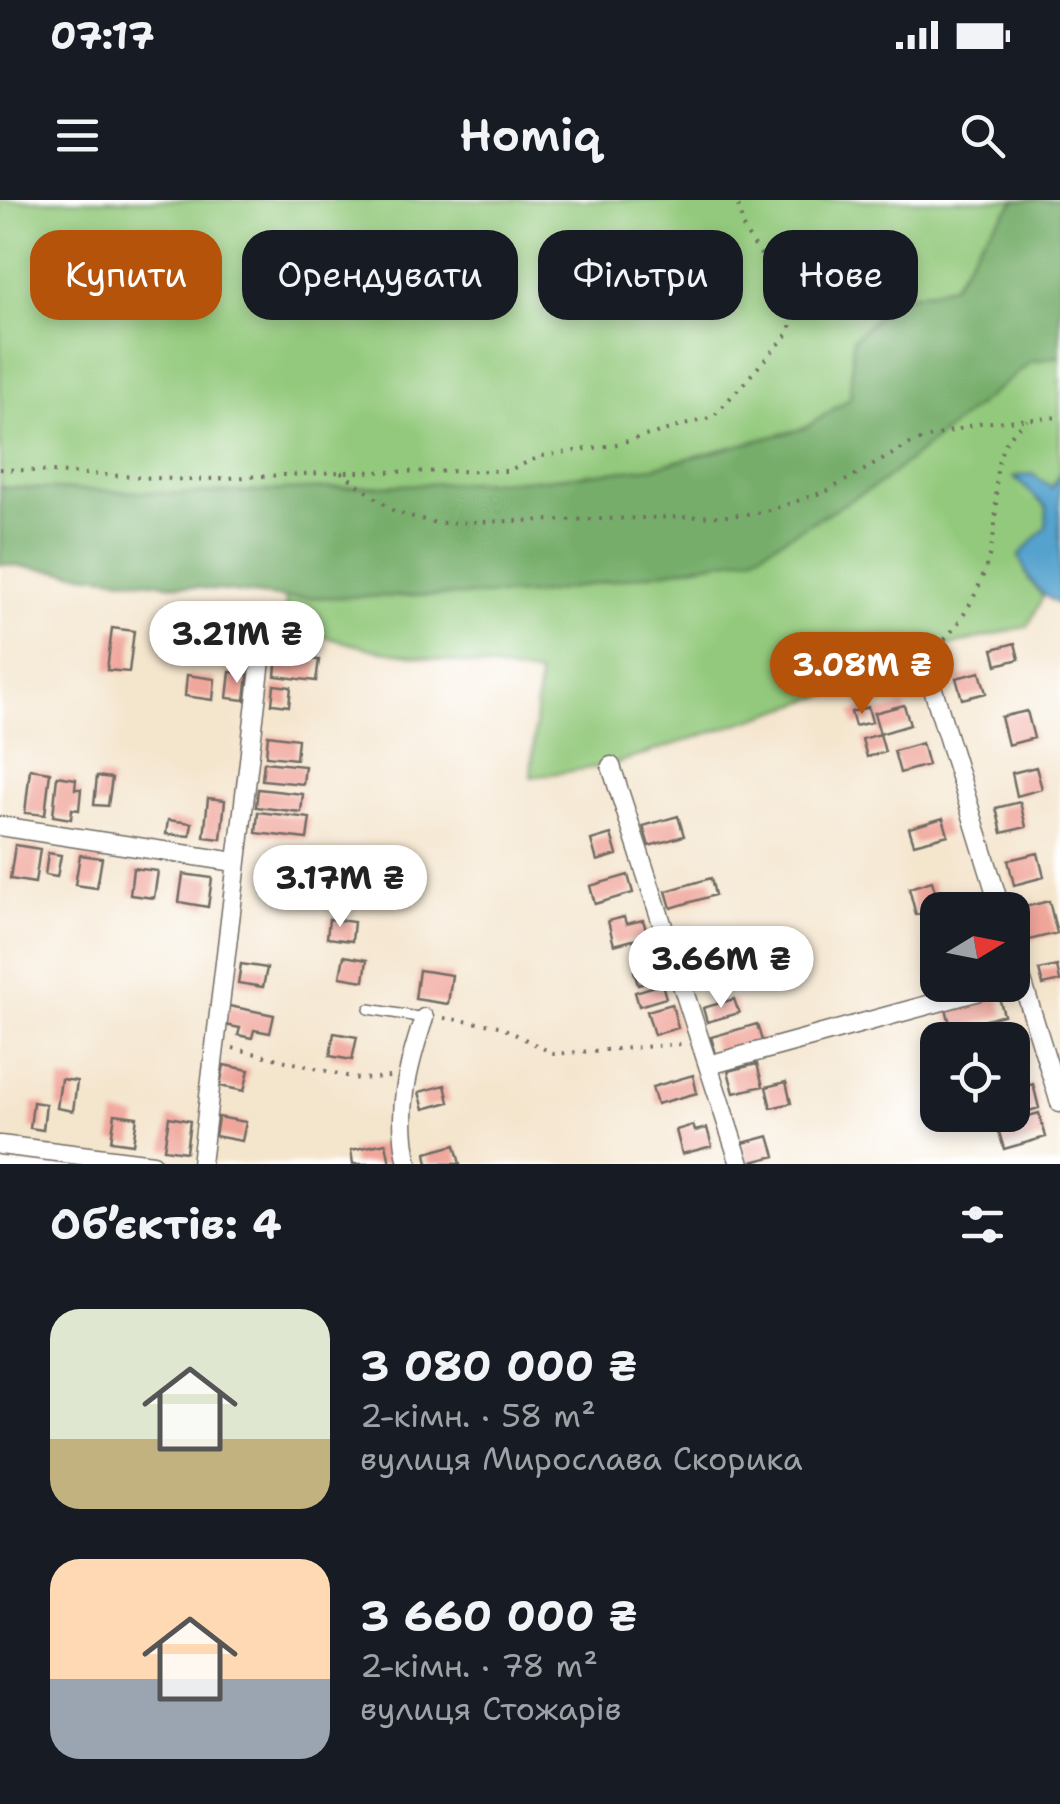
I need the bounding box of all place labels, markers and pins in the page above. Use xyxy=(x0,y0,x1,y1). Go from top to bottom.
pin: 3.21M ₴ xyxy=(145,601,329,686)
pin: 3.08M ₴ xyxy=(770,632,954,717)
pin: 3.17M ₴ xyxy=(248,845,432,930)
pin: 3.66M ₴ xyxy=(629,926,813,1011)

